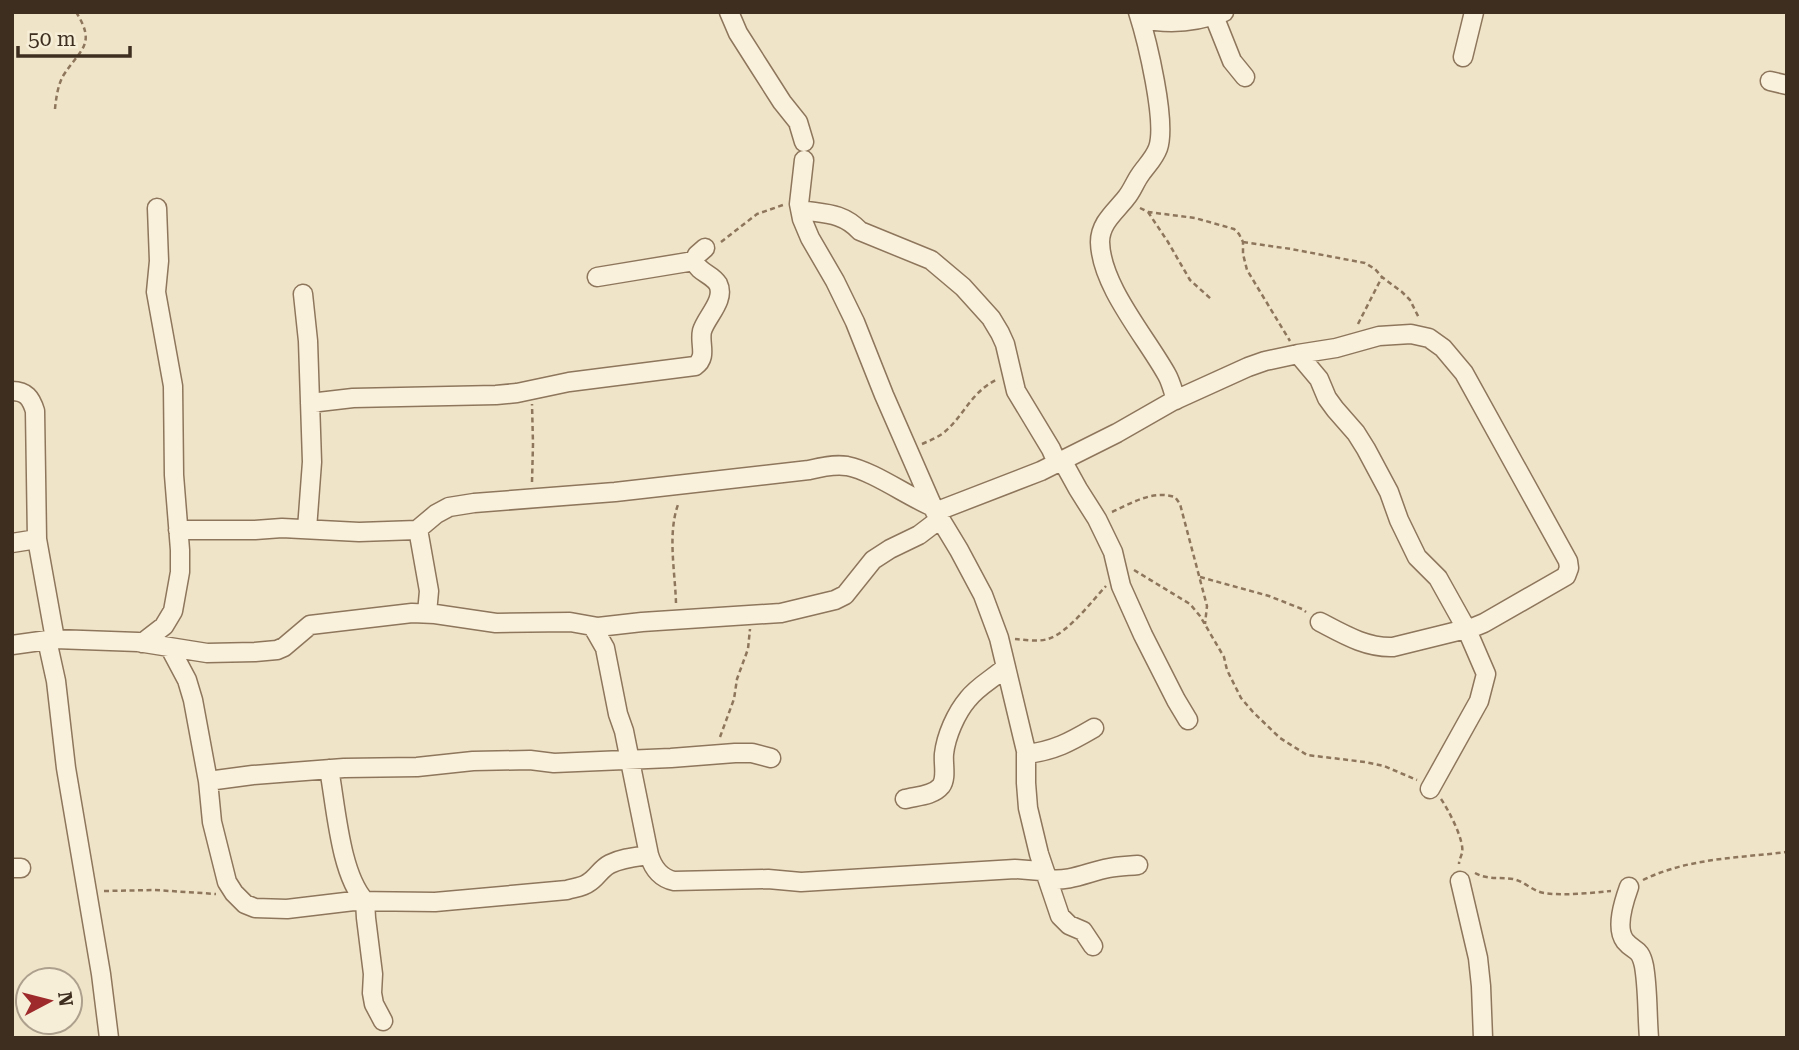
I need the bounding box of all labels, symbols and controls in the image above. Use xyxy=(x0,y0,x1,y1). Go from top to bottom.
scale bar xyxy=(18,14,130,58)
text: 50 m xyxy=(28,27,76,51)
north arrow xyxy=(14,966,84,1036)
text: N xyxy=(53,990,78,1008)

